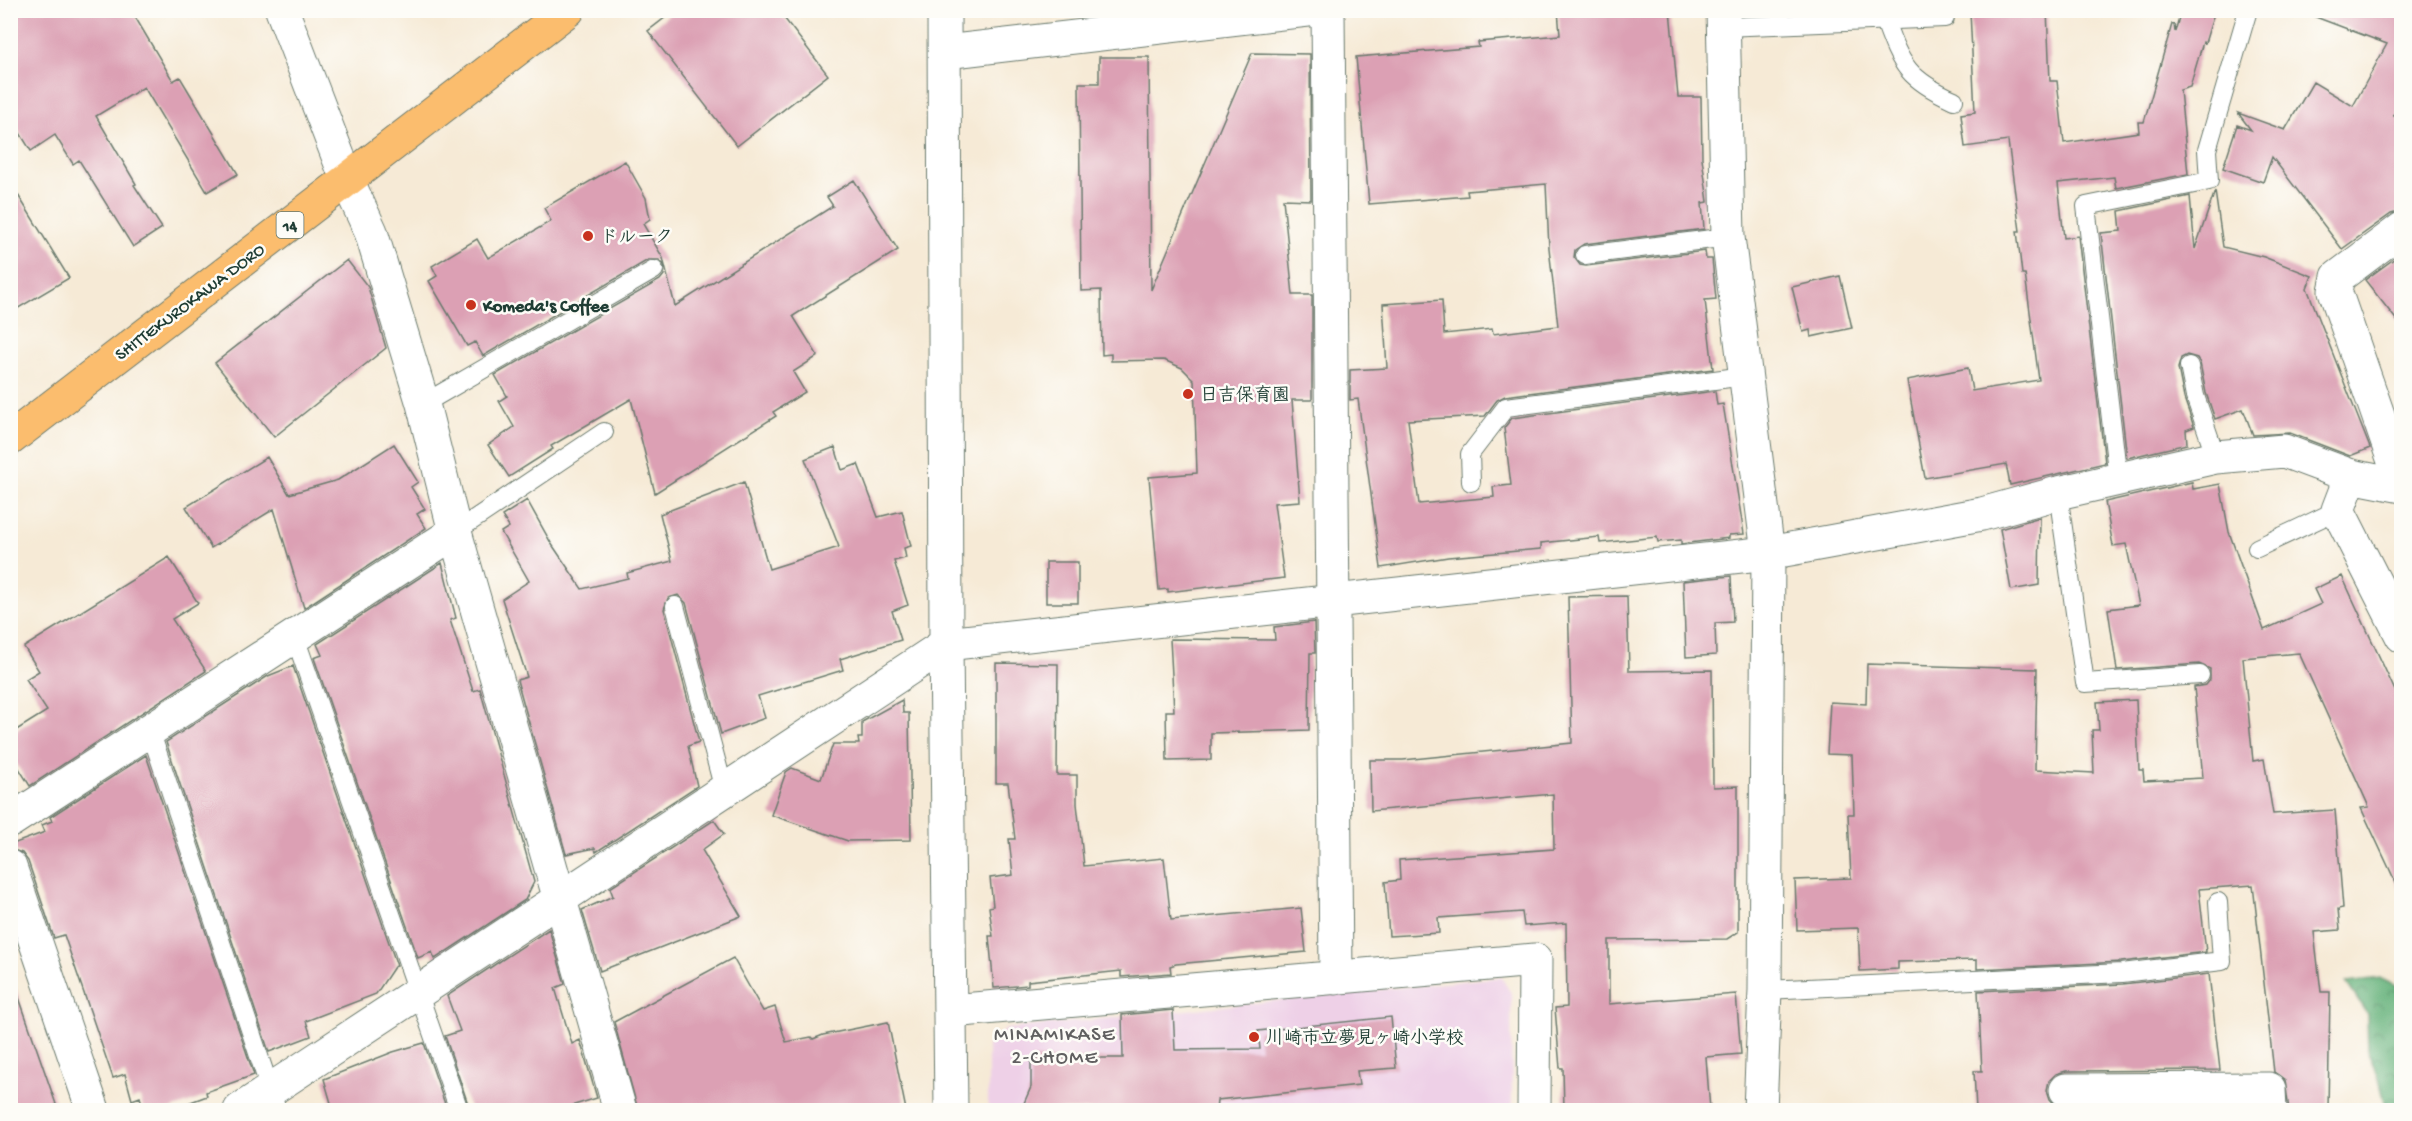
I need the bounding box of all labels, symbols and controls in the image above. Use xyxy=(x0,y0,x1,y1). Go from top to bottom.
road number: 14 xyxy=(276,212,304,238)
place label: ドルーク xyxy=(600,228,673,249)
marker: ドルーク xyxy=(581,229,595,243)
street label: SHITTEKUROKAWA DORO xyxy=(111,240,270,366)
place label: Komeda's Coffee xyxy=(482,297,610,318)
marker: Komeda's Coffee xyxy=(464,298,478,312)
place label: 日吉保育園 xyxy=(1200,385,1290,407)
marker: 日吉保育園 xyxy=(1181,387,1195,401)
district label: MINAMIKASE 2-CHOME xyxy=(994,1025,1116,1071)
place label: 川崎市立夢見ヶ崎小学校 xyxy=(1266,1028,1464,1050)
marker: 川崎市立夢見ヶ崎小学校 xyxy=(1247,1030,1261,1044)

